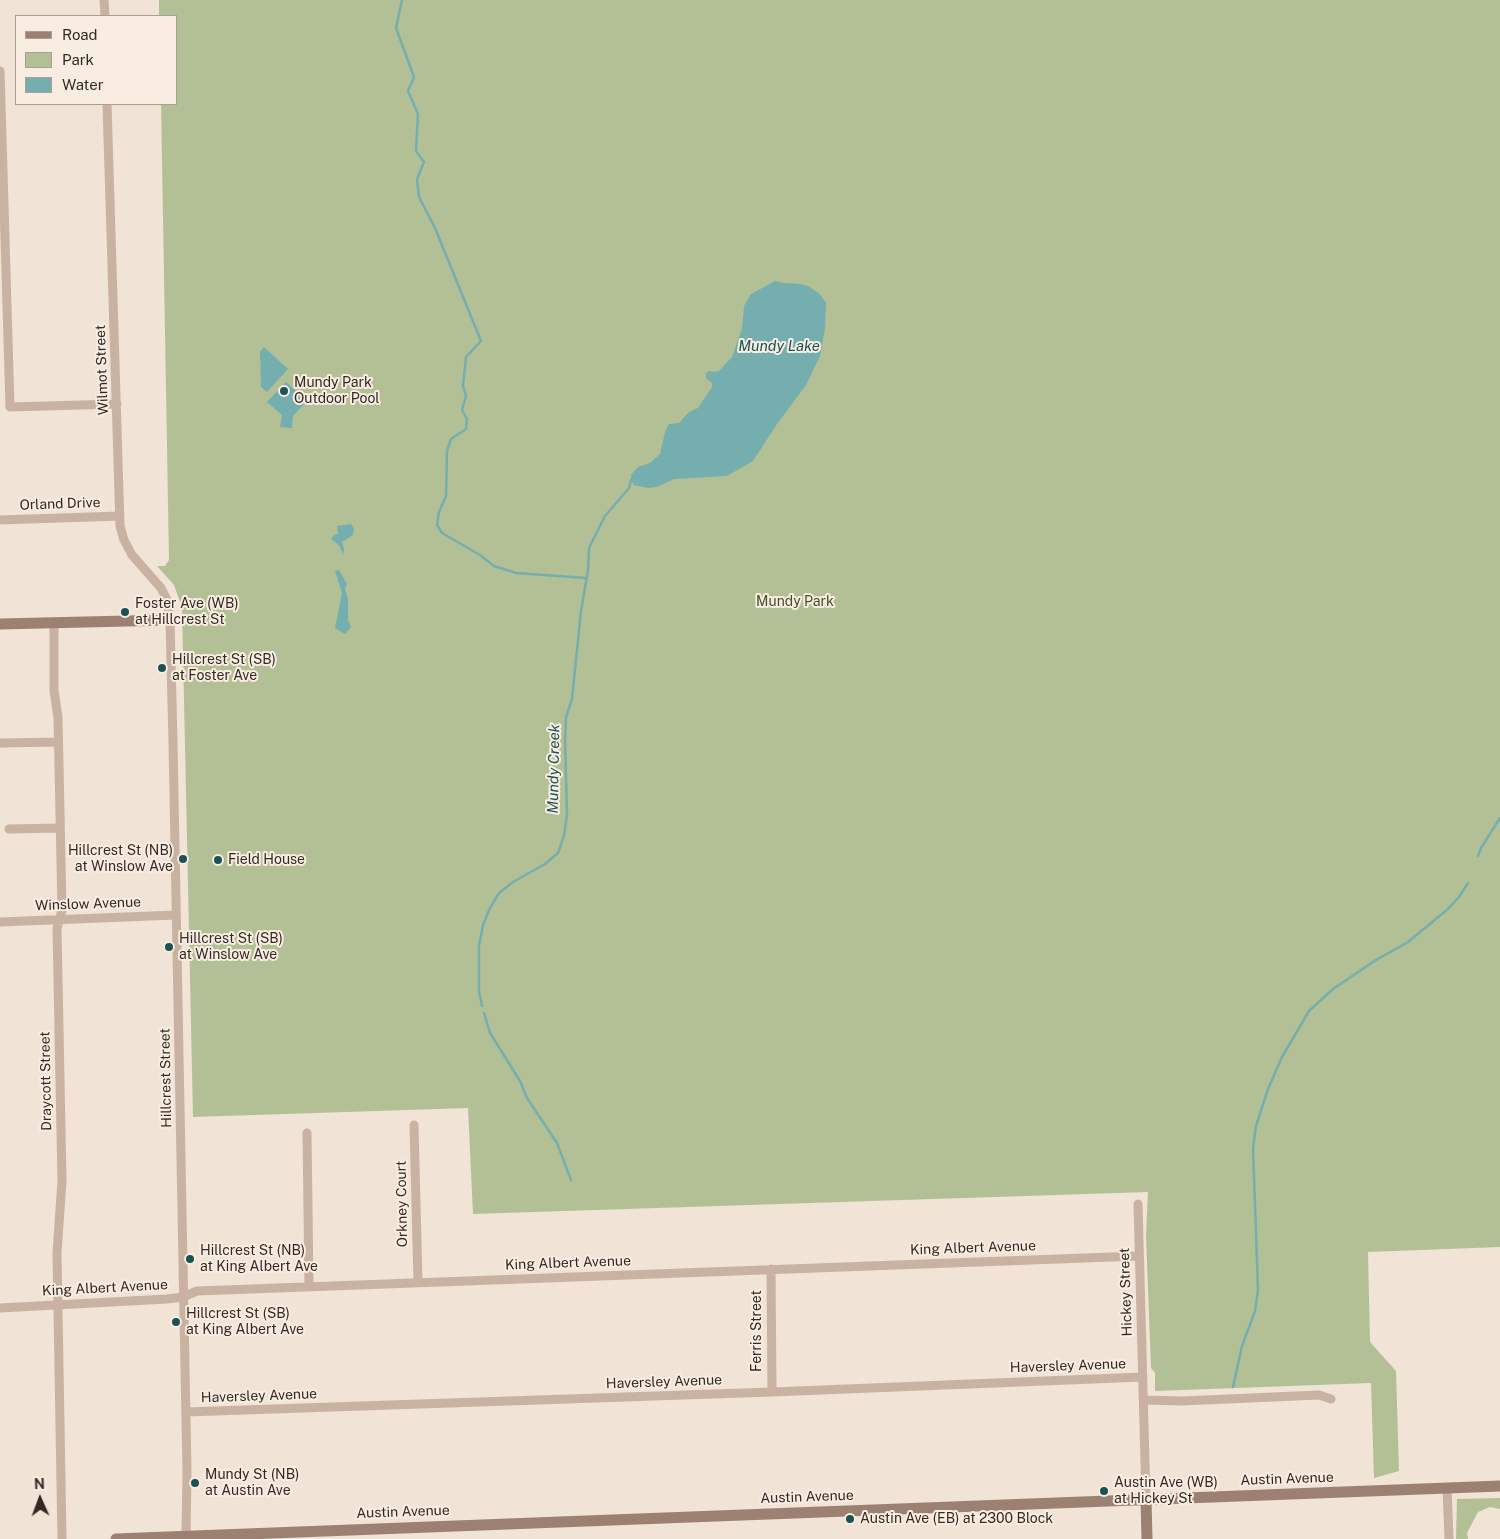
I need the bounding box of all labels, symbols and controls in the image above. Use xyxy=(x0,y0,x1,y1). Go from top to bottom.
legend xyxy=(15,15,178,105)
text: Road xyxy=(62,26,98,43)
text: Park xyxy=(62,51,94,68)
text: Water xyxy=(62,76,104,93)
street label: Wilmot Street xyxy=(92,324,112,416)
water label: Mundy Lake xyxy=(738,337,820,355)
place label: Mundy Park Outdoor Pool xyxy=(294,375,380,408)
marker: Mundy Park Outdoor Pool xyxy=(278,385,290,397)
street label: Orland Drive xyxy=(19,494,101,514)
park label: Mundy Park xyxy=(756,594,834,610)
place label: Foster Ave (WB) at Hillcrest St xyxy=(135,596,239,628)
marker: Foster Ave (WB) at Hillcrest St xyxy=(119,606,131,618)
place label: Hillcrest St (SB) at Foster Ave xyxy=(172,652,276,684)
marker: Hillcrest St (SB) at Foster Ave xyxy=(156,662,168,674)
water label: Mundy Creek xyxy=(544,724,564,814)
place label: Hillcrest St (NB) at Winslow Ave xyxy=(68,843,173,876)
place label: Field House xyxy=(228,852,305,868)
marker: Hillcrest St (NB) at Winslow Ave xyxy=(177,853,189,865)
marker: Field House xyxy=(212,854,224,866)
street label: Winslow Avenue xyxy=(35,894,141,914)
place label: Hillcrest St (SB) at Winslow Ave xyxy=(179,931,283,964)
marker: Hillcrest St (SB) at Winslow Ave xyxy=(163,941,175,953)
street label: Hillcrest Street xyxy=(157,1028,175,1128)
street label: Draycott Street xyxy=(37,1031,55,1131)
street label: Orkney Court xyxy=(393,1160,411,1248)
street label: King Albert Avenue xyxy=(910,1237,1036,1259)
place label: Hillcrest St (NB) at King Albert Ave xyxy=(200,1243,318,1276)
street label: Hickey Street xyxy=(1116,1247,1136,1337)
street label: King Albert Avenue xyxy=(505,1252,631,1274)
marker: Hillcrest St (NB) at King Albert Ave xyxy=(184,1253,196,1265)
street label: King Albert Avenue xyxy=(42,1276,168,1300)
street label: Ferris Street xyxy=(749,1290,765,1372)
place label: Hillcrest St (SB) at King Albert Ave xyxy=(186,1306,304,1338)
marker: Hillcrest St (SB) at King Albert Ave xyxy=(170,1316,182,1328)
street label: Haversley Avenue xyxy=(1010,1356,1126,1376)
street label: Haversley Avenue xyxy=(606,1372,722,1392)
street label: Haversley Avenue xyxy=(201,1386,317,1406)
place label: Mundy St (NB) at Austin Ave xyxy=(205,1467,299,1500)
street label: Austin Avenue xyxy=(1240,1469,1334,1489)
north arrow xyxy=(15,1474,65,1524)
place label: Austin Ave (WB) at Hickey St xyxy=(1114,1475,1218,1508)
text: N xyxy=(34,1476,45,1492)
marker: Mundy St (NB) at Austin Ave xyxy=(189,1477,201,1489)
marker: Austin Ave (WB) at Hickey St xyxy=(1098,1485,1110,1497)
street label: Austin Avenue xyxy=(760,1487,854,1507)
street label: Austin Avenue xyxy=(356,1502,450,1522)
place label: Austin Ave (EB) at 2300 Block xyxy=(860,1511,1053,1527)
marker: Austin Ave (EB) at 2300 Block xyxy=(844,1513,856,1525)

